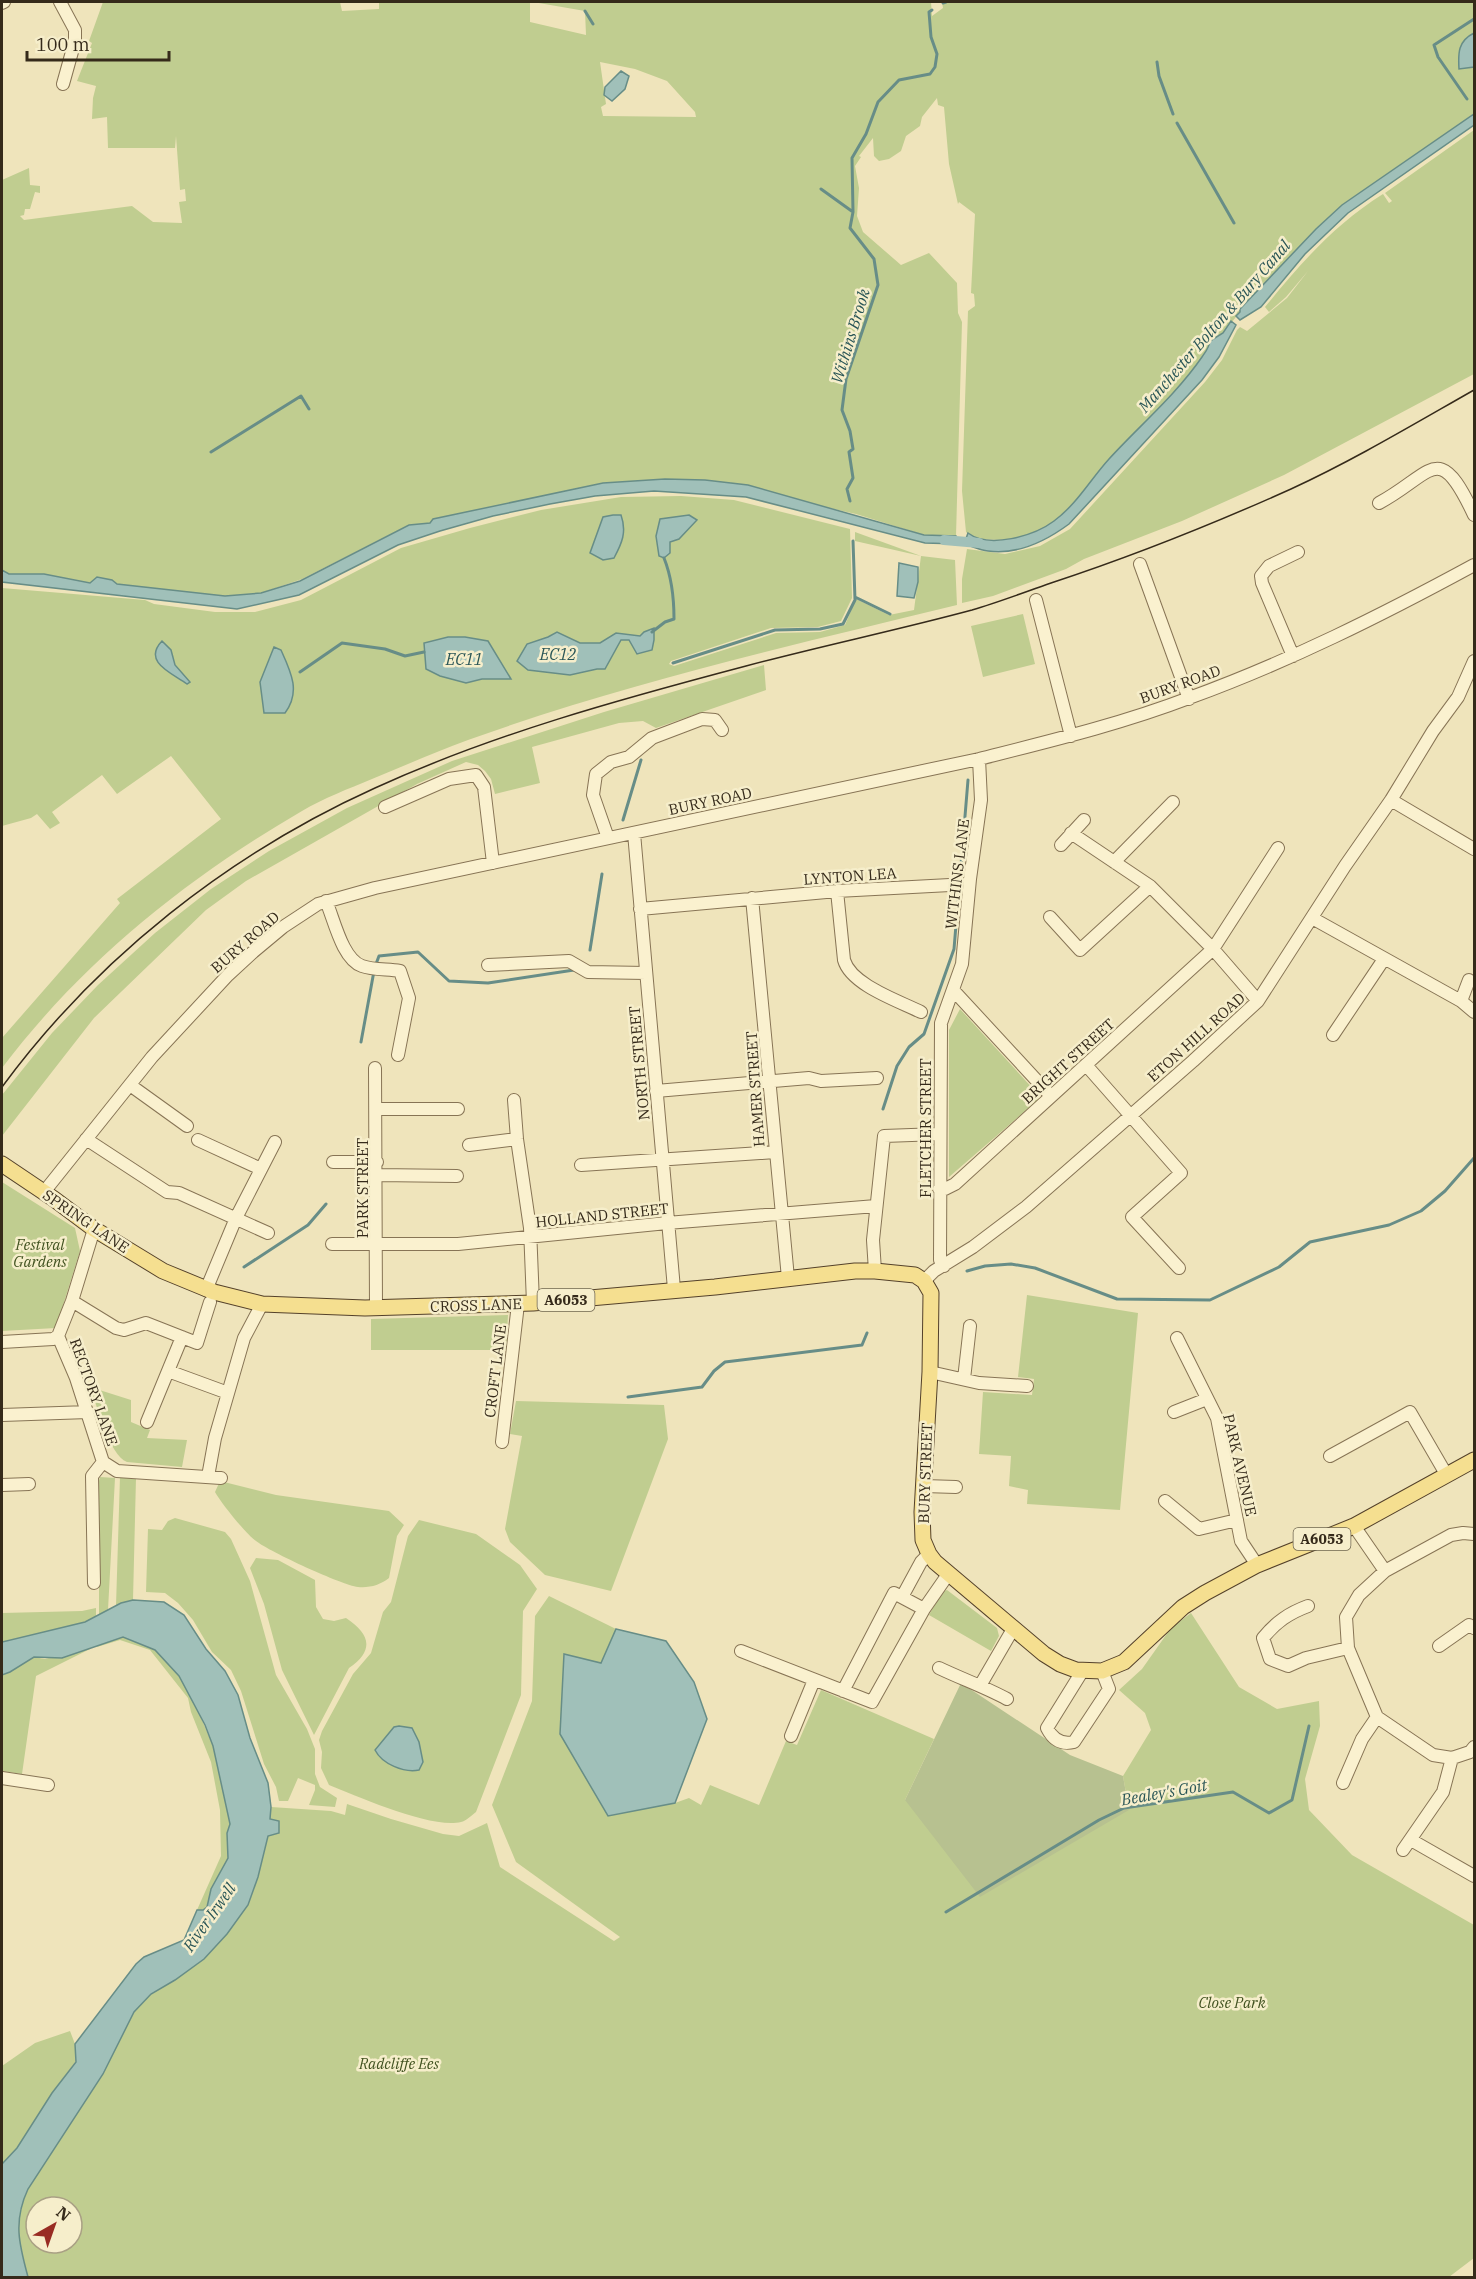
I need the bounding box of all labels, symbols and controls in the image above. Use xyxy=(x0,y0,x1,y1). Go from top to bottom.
scale bar xyxy=(27,24,170,62)
text: 100 m xyxy=(36,33,90,56)
water label: Manchester Bolton & Bury Canal xyxy=(1133,235,1295,417)
water label: Withins Brook xyxy=(826,286,874,386)
water label: EC12 xyxy=(539,644,576,664)
water label: EC11 xyxy=(445,649,482,669)
street label: BURY ROAD xyxy=(1137,661,1223,707)
street label: BURY ROAD xyxy=(667,783,753,819)
street label: WITHINS LANE xyxy=(941,818,973,930)
street label: LYNTON LEA xyxy=(803,863,898,889)
street label: BURY ROAD xyxy=(207,907,283,977)
street label: ETON HILL ROAD xyxy=(1143,988,1249,1086)
street label: NORTH STREET xyxy=(625,1005,653,1121)
street label: BRIGHT STREET xyxy=(1018,1014,1119,1108)
street label: HAMER STREET xyxy=(741,1030,769,1147)
street label: FLETCHER STREET xyxy=(916,1058,935,1198)
street label: PARK STREET xyxy=(353,1137,372,1238)
street label: SPRING LANE xyxy=(39,1185,133,1257)
street label: HOLLAND STREET xyxy=(534,1199,670,1231)
park label: Festival Gardens xyxy=(13,1235,67,1271)
road number: A6053 xyxy=(538,1289,594,1311)
street label: CROSS LANE xyxy=(430,1294,522,1316)
street label: CROFT LANE xyxy=(480,1323,510,1419)
street label: RECTORY LANE xyxy=(66,1336,122,1448)
street label: PARK AVENUE xyxy=(1219,1412,1261,1518)
street label: BURY STREET xyxy=(914,1422,936,1524)
road number: A6053 xyxy=(1294,1528,1350,1550)
water label: Bealey's Goit xyxy=(1118,1774,1210,1810)
water label: River Irwell xyxy=(178,1879,240,1956)
park label: Close Park xyxy=(1198,1993,1266,2012)
park label: Radcliffe Ees xyxy=(358,2054,440,2073)
north arrow xyxy=(24,2195,84,2255)
text: N xyxy=(52,2202,75,2225)

